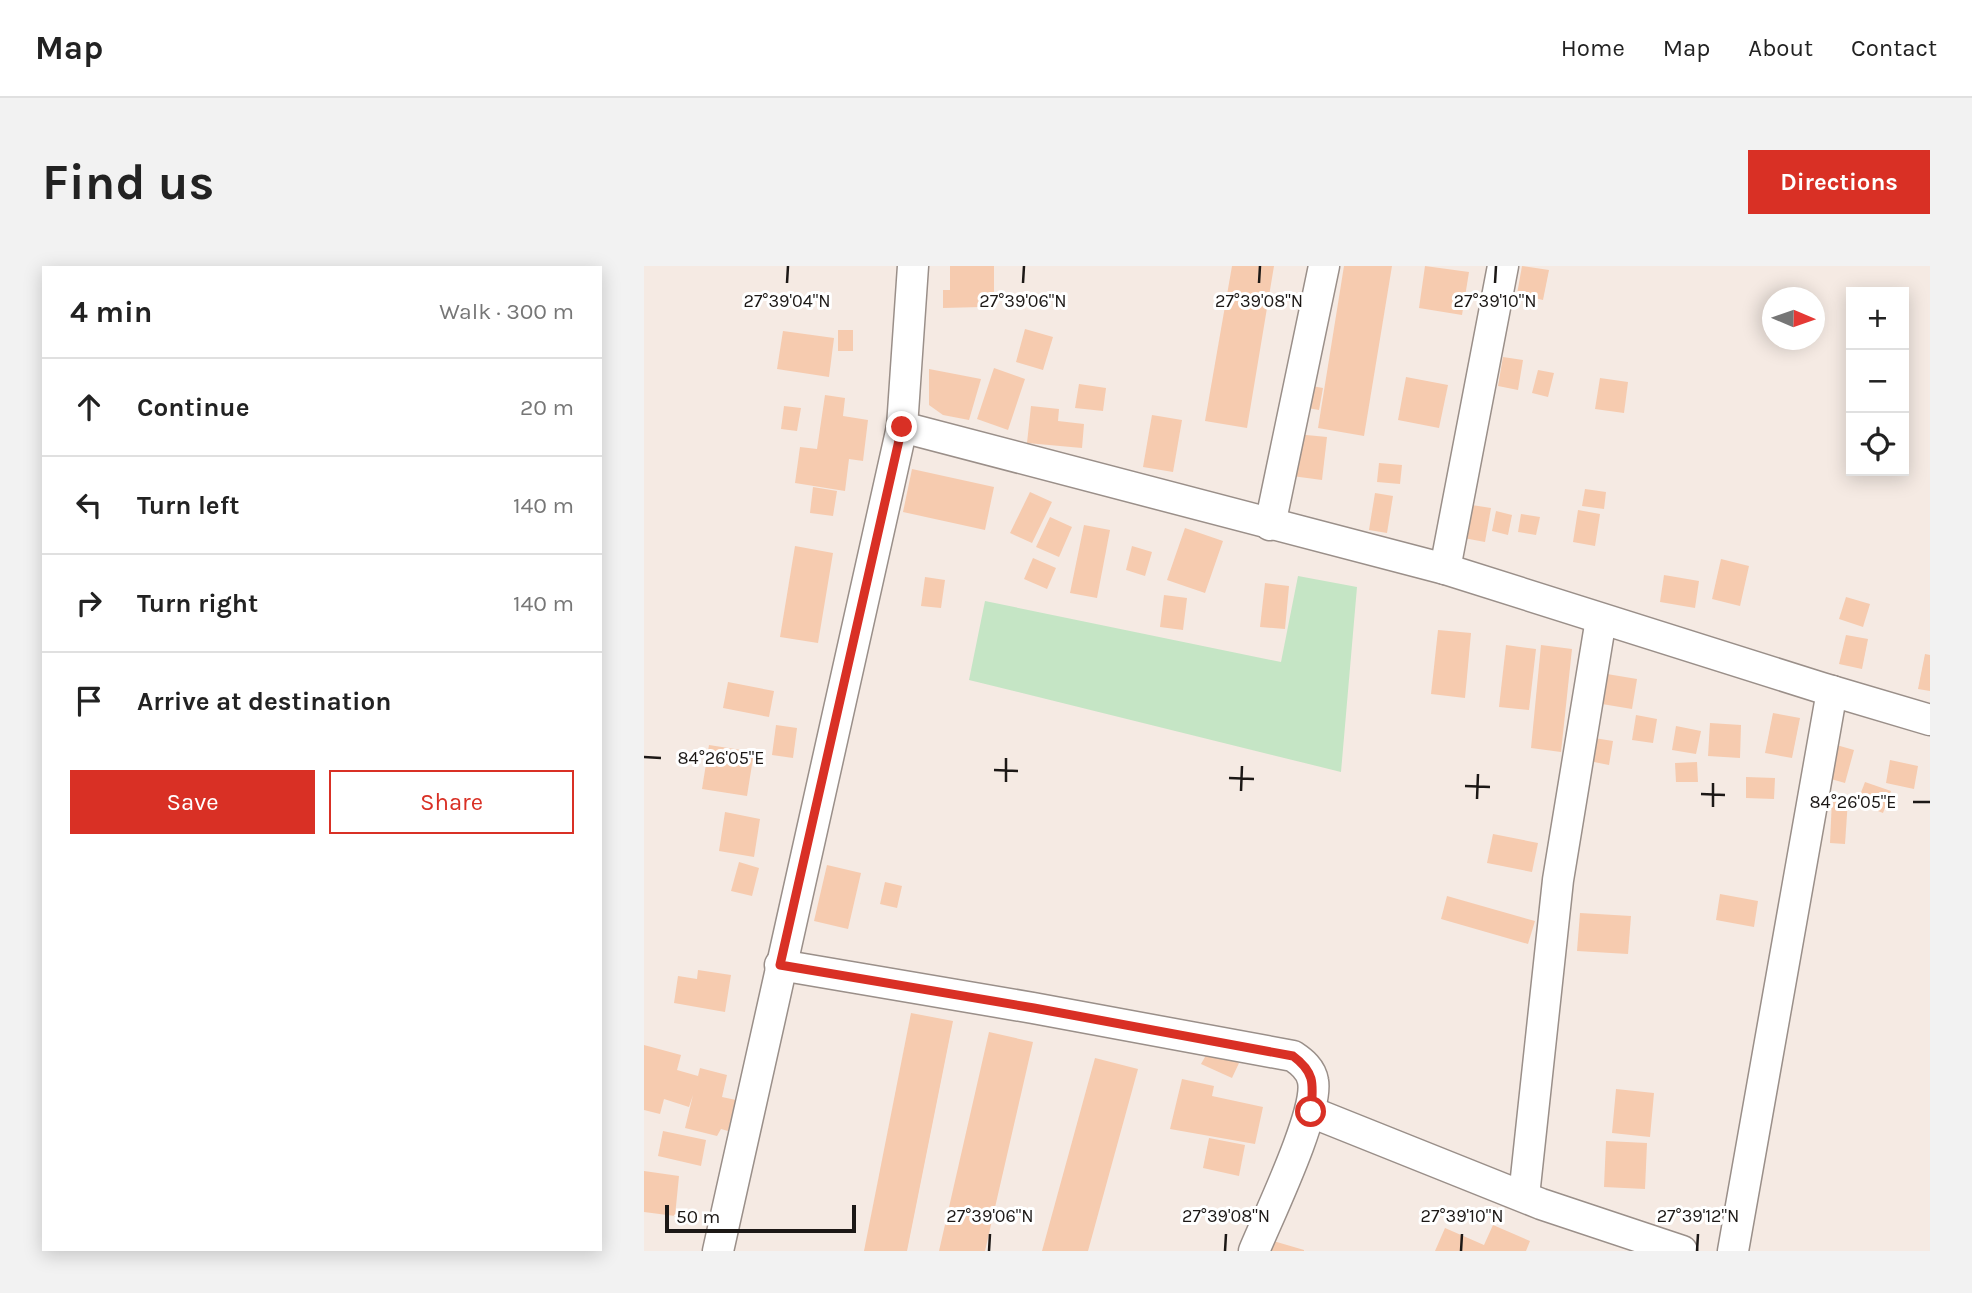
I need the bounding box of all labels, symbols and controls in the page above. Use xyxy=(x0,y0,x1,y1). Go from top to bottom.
text: Map xyxy=(35,29,103,67)
text: Home xyxy=(1561,34,1625,62)
text: Map xyxy=(1663,34,1710,62)
text: About xyxy=(1748,34,1813,62)
text: Contact xyxy=(1851,34,1937,62)
button: Directions xyxy=(1748,150,1930,214)
text: Find us xyxy=(42,154,214,211)
north arrow xyxy=(1762,287,1825,350)
map controls xyxy=(1846,287,1909,476)
button: + xyxy=(1846,287,1909,350)
text: 27°39'04"N xyxy=(743,290,831,312)
text: 27°39'06"N xyxy=(979,290,1067,312)
text: 27°39'08"N xyxy=(1215,290,1303,312)
text: 27°39'10"N xyxy=(1454,290,1536,312)
text: 4 min xyxy=(70,294,152,330)
text: Walk · 300 m xyxy=(439,298,574,325)
button: − xyxy=(1846,350,1909,413)
icon: ahead xyxy=(70,388,108,426)
text: Continue xyxy=(137,392,249,423)
text: 20 m xyxy=(520,394,574,421)
route end xyxy=(886,411,917,442)
button: locate xyxy=(1846,413,1909,476)
icon: left xyxy=(70,486,108,524)
text: Turn left xyxy=(137,490,239,521)
text: 140 m xyxy=(513,492,574,519)
icon: right xyxy=(70,584,108,622)
text: Turn right xyxy=(137,588,258,619)
text: 140 m xyxy=(513,590,574,617)
icon: arrive xyxy=(70,682,108,720)
text: Arrive at destination xyxy=(137,686,391,717)
text: 84°26'05"E xyxy=(678,747,764,769)
button: Save xyxy=(70,770,315,834)
button: Share xyxy=(329,770,574,834)
text: 84°26'05"E xyxy=(1810,791,1896,813)
route start xyxy=(1295,1096,1326,1127)
scale bar xyxy=(665,1202,856,1234)
text: 27°39'06"N xyxy=(946,1205,1034,1227)
text: 27°39'08"N xyxy=(1182,1205,1270,1227)
text: 27°39'10"N xyxy=(1421,1205,1503,1227)
text: 27°39'12"N xyxy=(1657,1205,1739,1227)
text: 50 m xyxy=(676,1206,720,1228)

